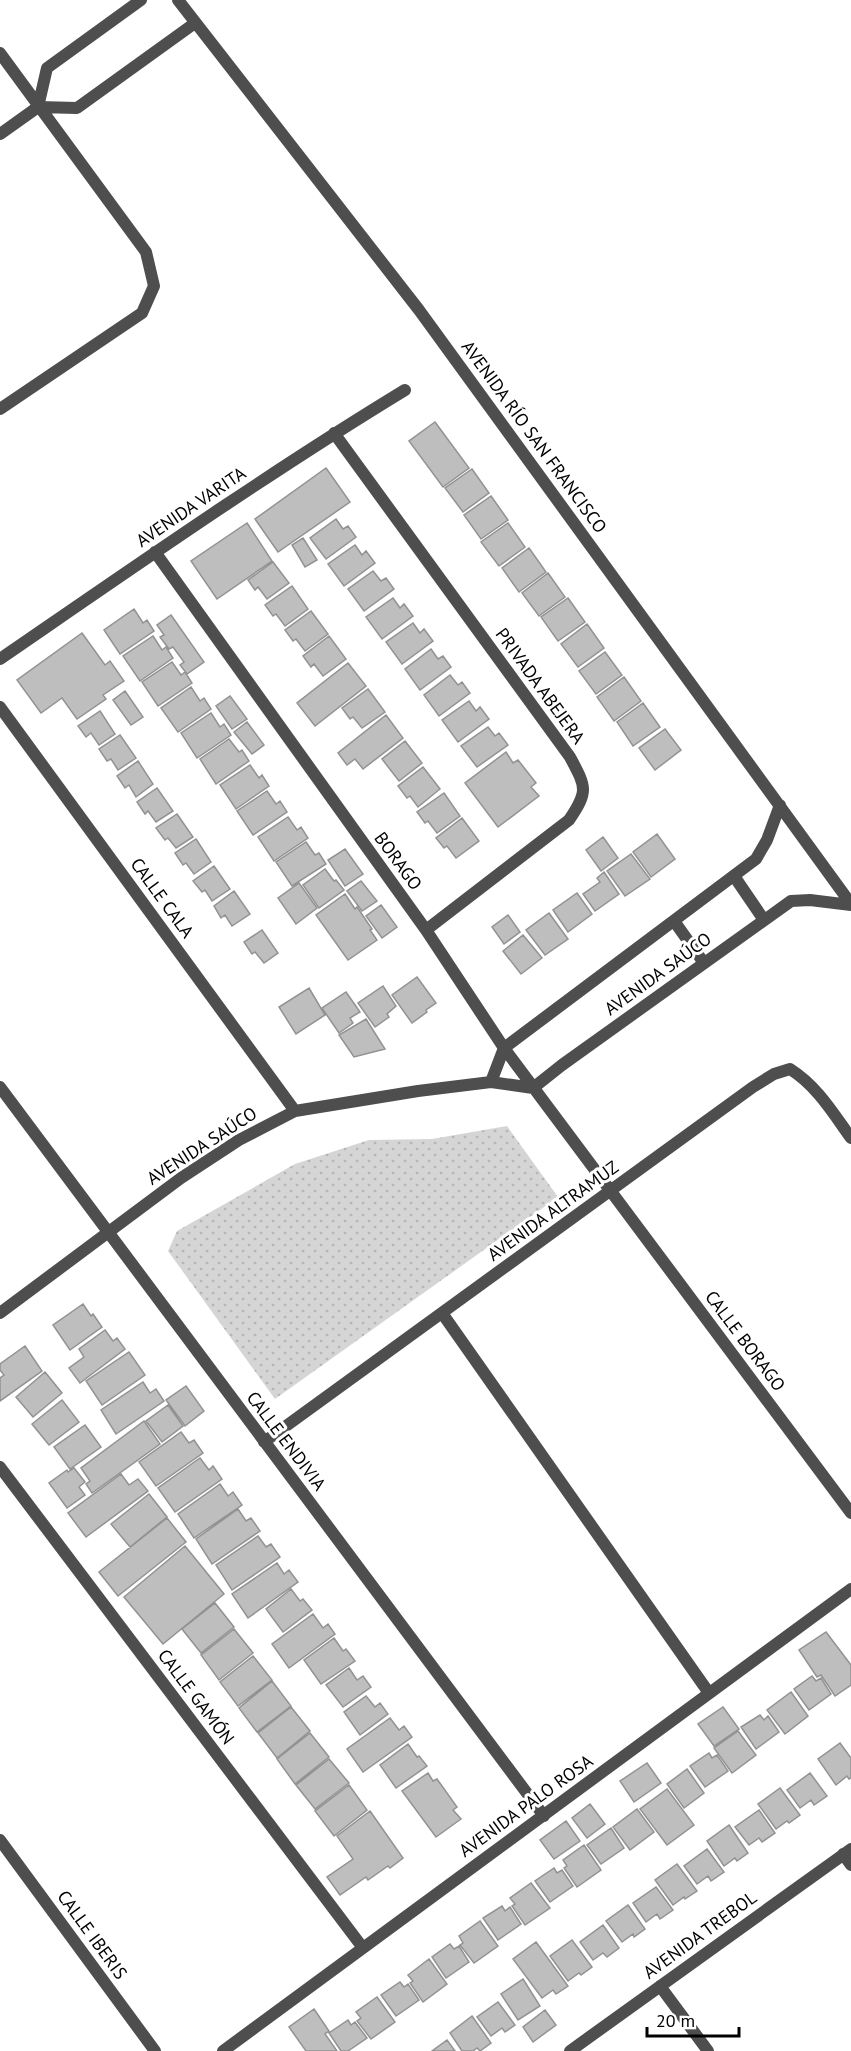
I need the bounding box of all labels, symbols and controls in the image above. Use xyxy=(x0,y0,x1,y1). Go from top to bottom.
street label: AVENIDA RÍO SAN FRANCISCO xyxy=(457,336,612,537)
street label: AVENIDA VARITA xyxy=(131,461,250,552)
street label: PRIVADA ABEJERA xyxy=(491,623,590,749)
street label: BORAGO xyxy=(370,827,427,894)
street label: CALLE CALA xyxy=(126,853,199,943)
street label: AVENIDA SAÚCO xyxy=(600,927,716,1020)
street label: AVENIDA SAÚCO xyxy=(142,1101,261,1190)
street label: AVENIDA ALTRAMUZ xyxy=(483,1155,623,1266)
street label: CALLE BORAGO xyxy=(700,1286,791,1395)
street label: CALLE ENDIVIA xyxy=(242,1387,331,1495)
street label: CALLE GAMÓN xyxy=(153,1644,240,1749)
street label: AVENIDA PALO ROSA xyxy=(454,1749,598,1862)
street label: CALLE IBERIS xyxy=(52,1886,132,1984)
street label: AVENIDA TREBOL xyxy=(638,1886,761,1984)
scale bar xyxy=(647,2000,738,2038)
text: 20 m xyxy=(656,2009,695,2032)

